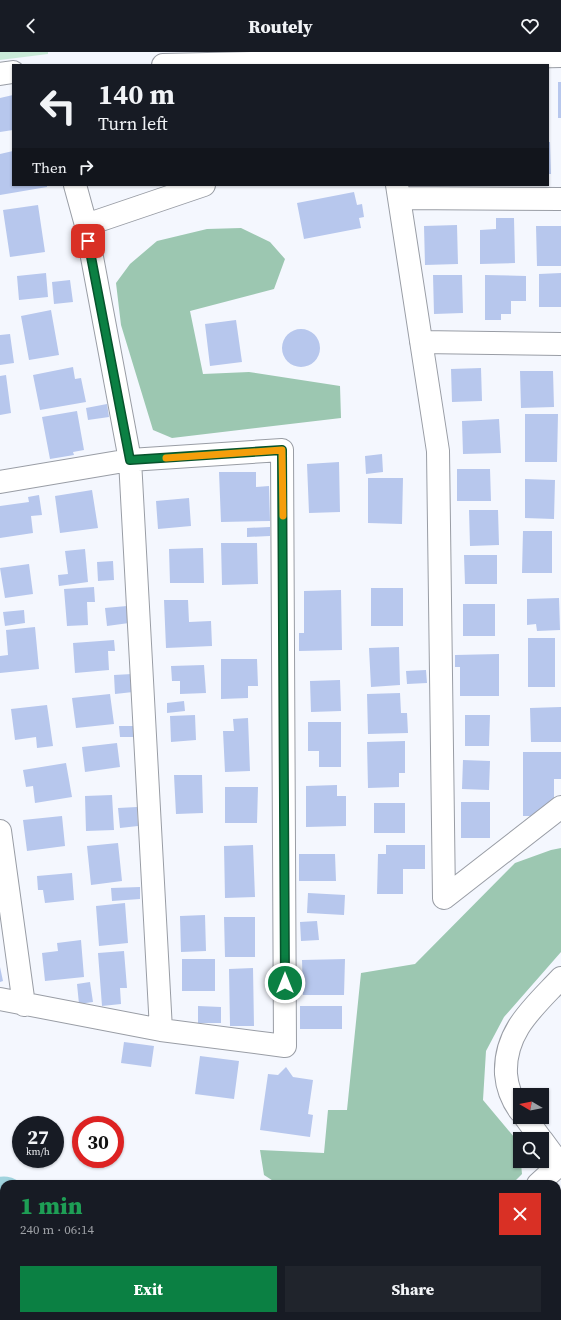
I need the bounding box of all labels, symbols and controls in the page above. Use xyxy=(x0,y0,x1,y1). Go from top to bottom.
text: Routely xyxy=(248,14,313,39)
icon: back xyxy=(20,15,42,37)
icon: heart xyxy=(519,15,541,37)
text: 140 m xyxy=(98,75,175,113)
icon: left xyxy=(32,80,84,132)
text: Turn left xyxy=(98,111,168,136)
icon: right xyxy=(75,156,97,178)
text: Then xyxy=(32,157,67,178)
pin xyxy=(71,224,105,258)
icon: arrive xyxy=(77,230,99,252)
position arrow xyxy=(264,962,306,1004)
north arrow xyxy=(513,1088,549,1124)
map controls xyxy=(513,1088,549,1168)
speed limit sign: 30 xyxy=(72,1116,124,1168)
text: 27 xyxy=(27,1123,49,1151)
button: search xyxy=(513,1132,549,1168)
text: km/h xyxy=(26,1145,50,1158)
text: 1 min xyxy=(20,1189,83,1222)
button: close xyxy=(499,1193,541,1235)
text: 240 m · 06:14 xyxy=(20,1221,94,1238)
button: Exit xyxy=(20,1266,277,1312)
button: Share xyxy=(285,1266,541,1312)

